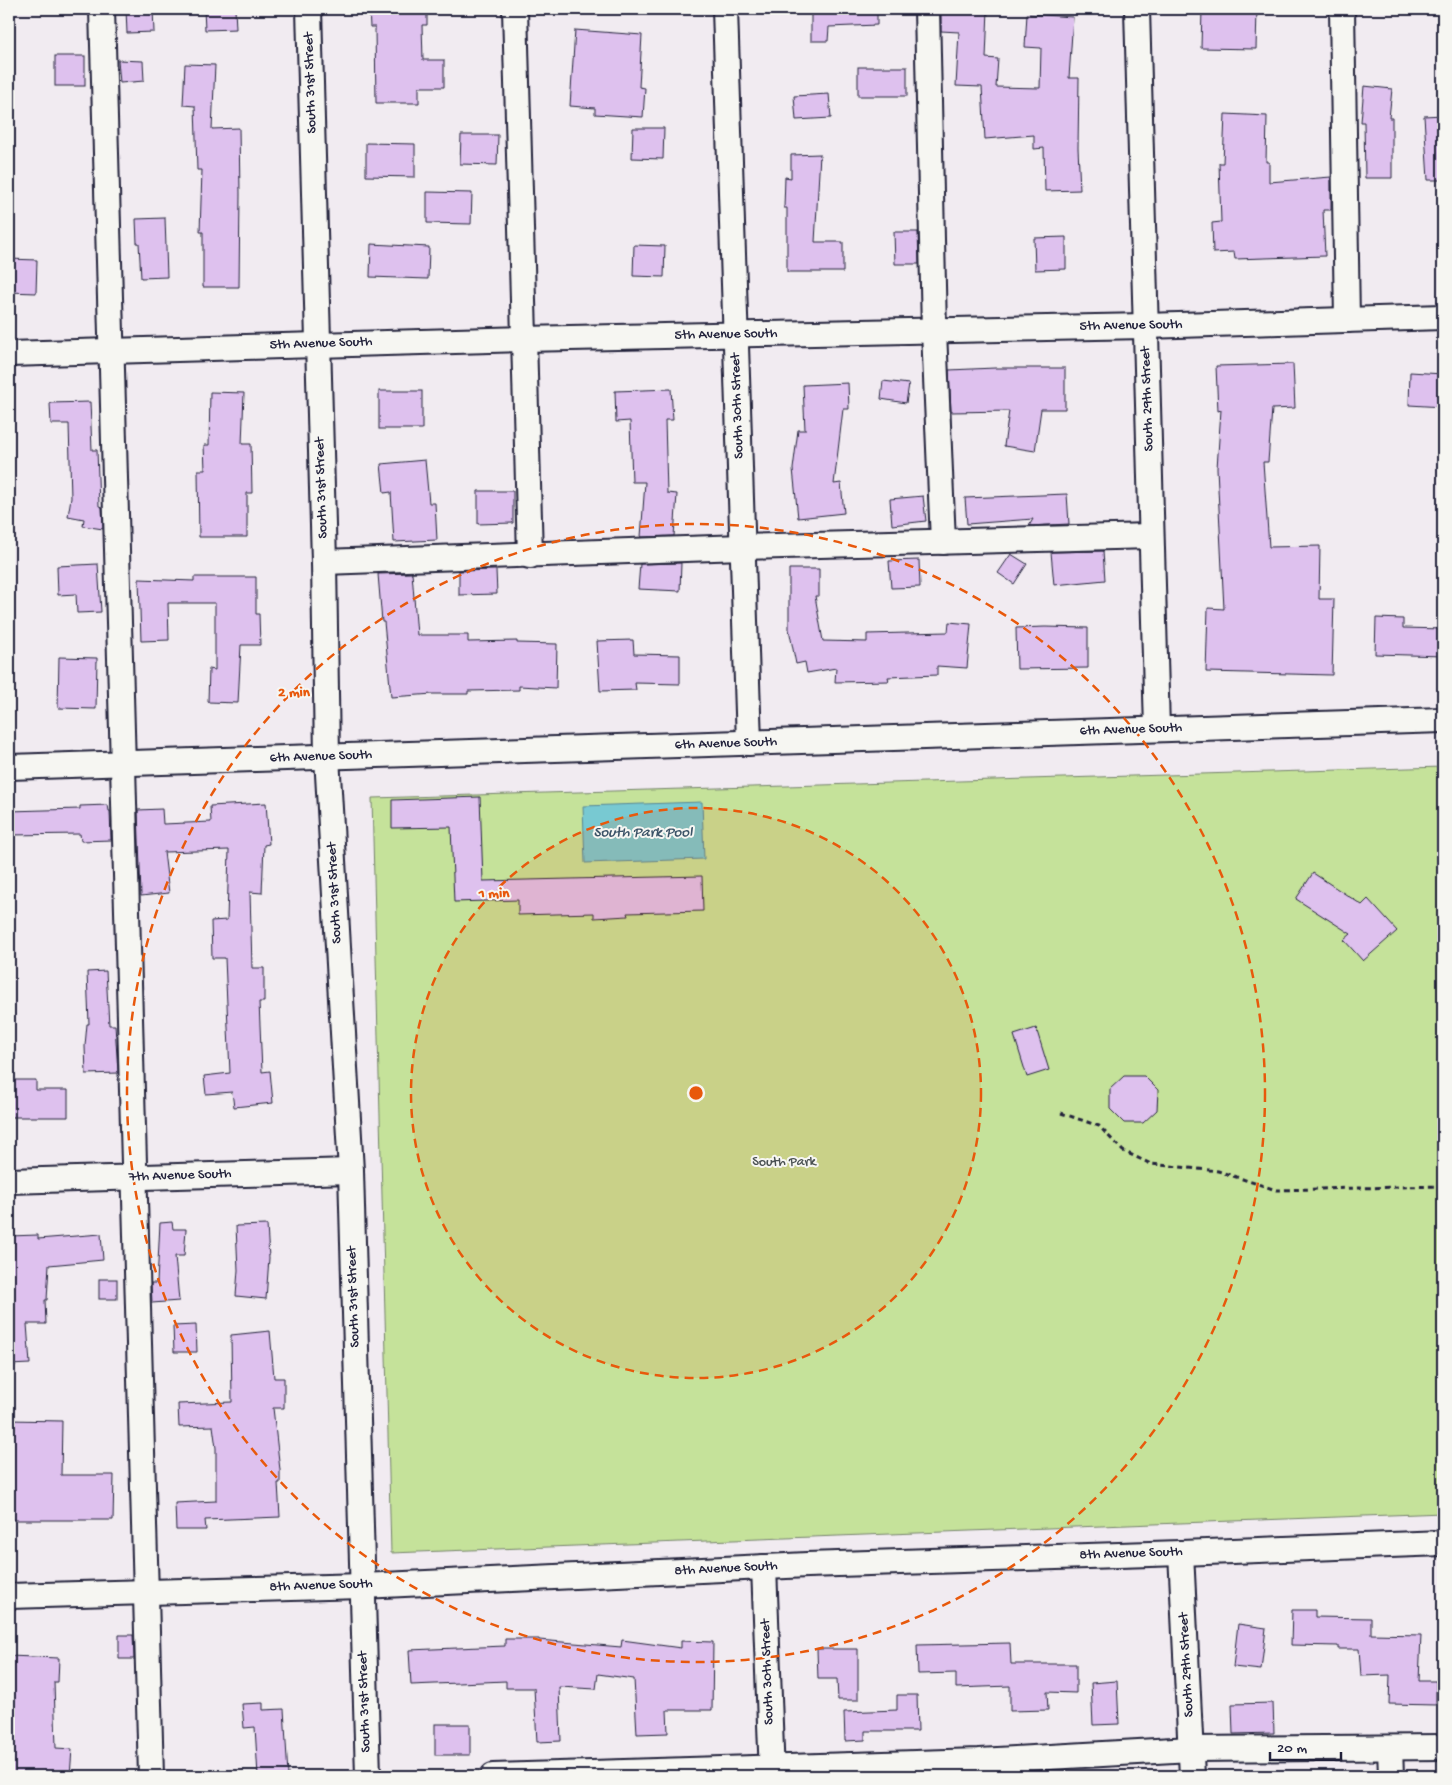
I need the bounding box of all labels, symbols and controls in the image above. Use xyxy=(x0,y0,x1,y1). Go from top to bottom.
street label: South 31st Street xyxy=(301,31,321,134)
street label: 5th Avenue South xyxy=(1079,317,1183,335)
street label: 5th Avenue South xyxy=(674,326,778,344)
street label: 5th Avenue South xyxy=(269,334,373,354)
street label: South 29th Street xyxy=(1138,345,1158,452)
street label: South 30th Street xyxy=(728,351,748,459)
street label: South 31st Street xyxy=(312,436,332,539)
text: 2 min xyxy=(278,684,311,702)
street label: 6th Avenue South xyxy=(1079,720,1183,740)
street label: 6th Avenue South xyxy=(674,734,778,754)
street label: 6th Avenue South xyxy=(269,747,373,767)
water label: South Park Pool xyxy=(594,824,694,842)
street label: South 31st Street xyxy=(324,841,346,944)
text: 1 min xyxy=(478,885,510,903)
centre of rings xyxy=(687,1084,705,1102)
park label: South Park xyxy=(752,1154,818,1171)
street label: 7th Avenue South xyxy=(127,1166,232,1186)
street label: South 31st Street xyxy=(344,1245,364,1348)
street label: 8th Avenue South xyxy=(1079,1544,1183,1564)
street label: 8th Avenue South xyxy=(674,1558,778,1580)
street label: 8th Avenue South xyxy=(269,1576,373,1596)
street label: South 29th Street xyxy=(1176,1611,1198,1718)
street label: South 30th Street xyxy=(758,1617,778,1725)
street label: South 31st Street xyxy=(355,1650,375,1753)
scale bar xyxy=(1270,1730,1341,1762)
text: 20 m xyxy=(1277,1740,1307,1758)

